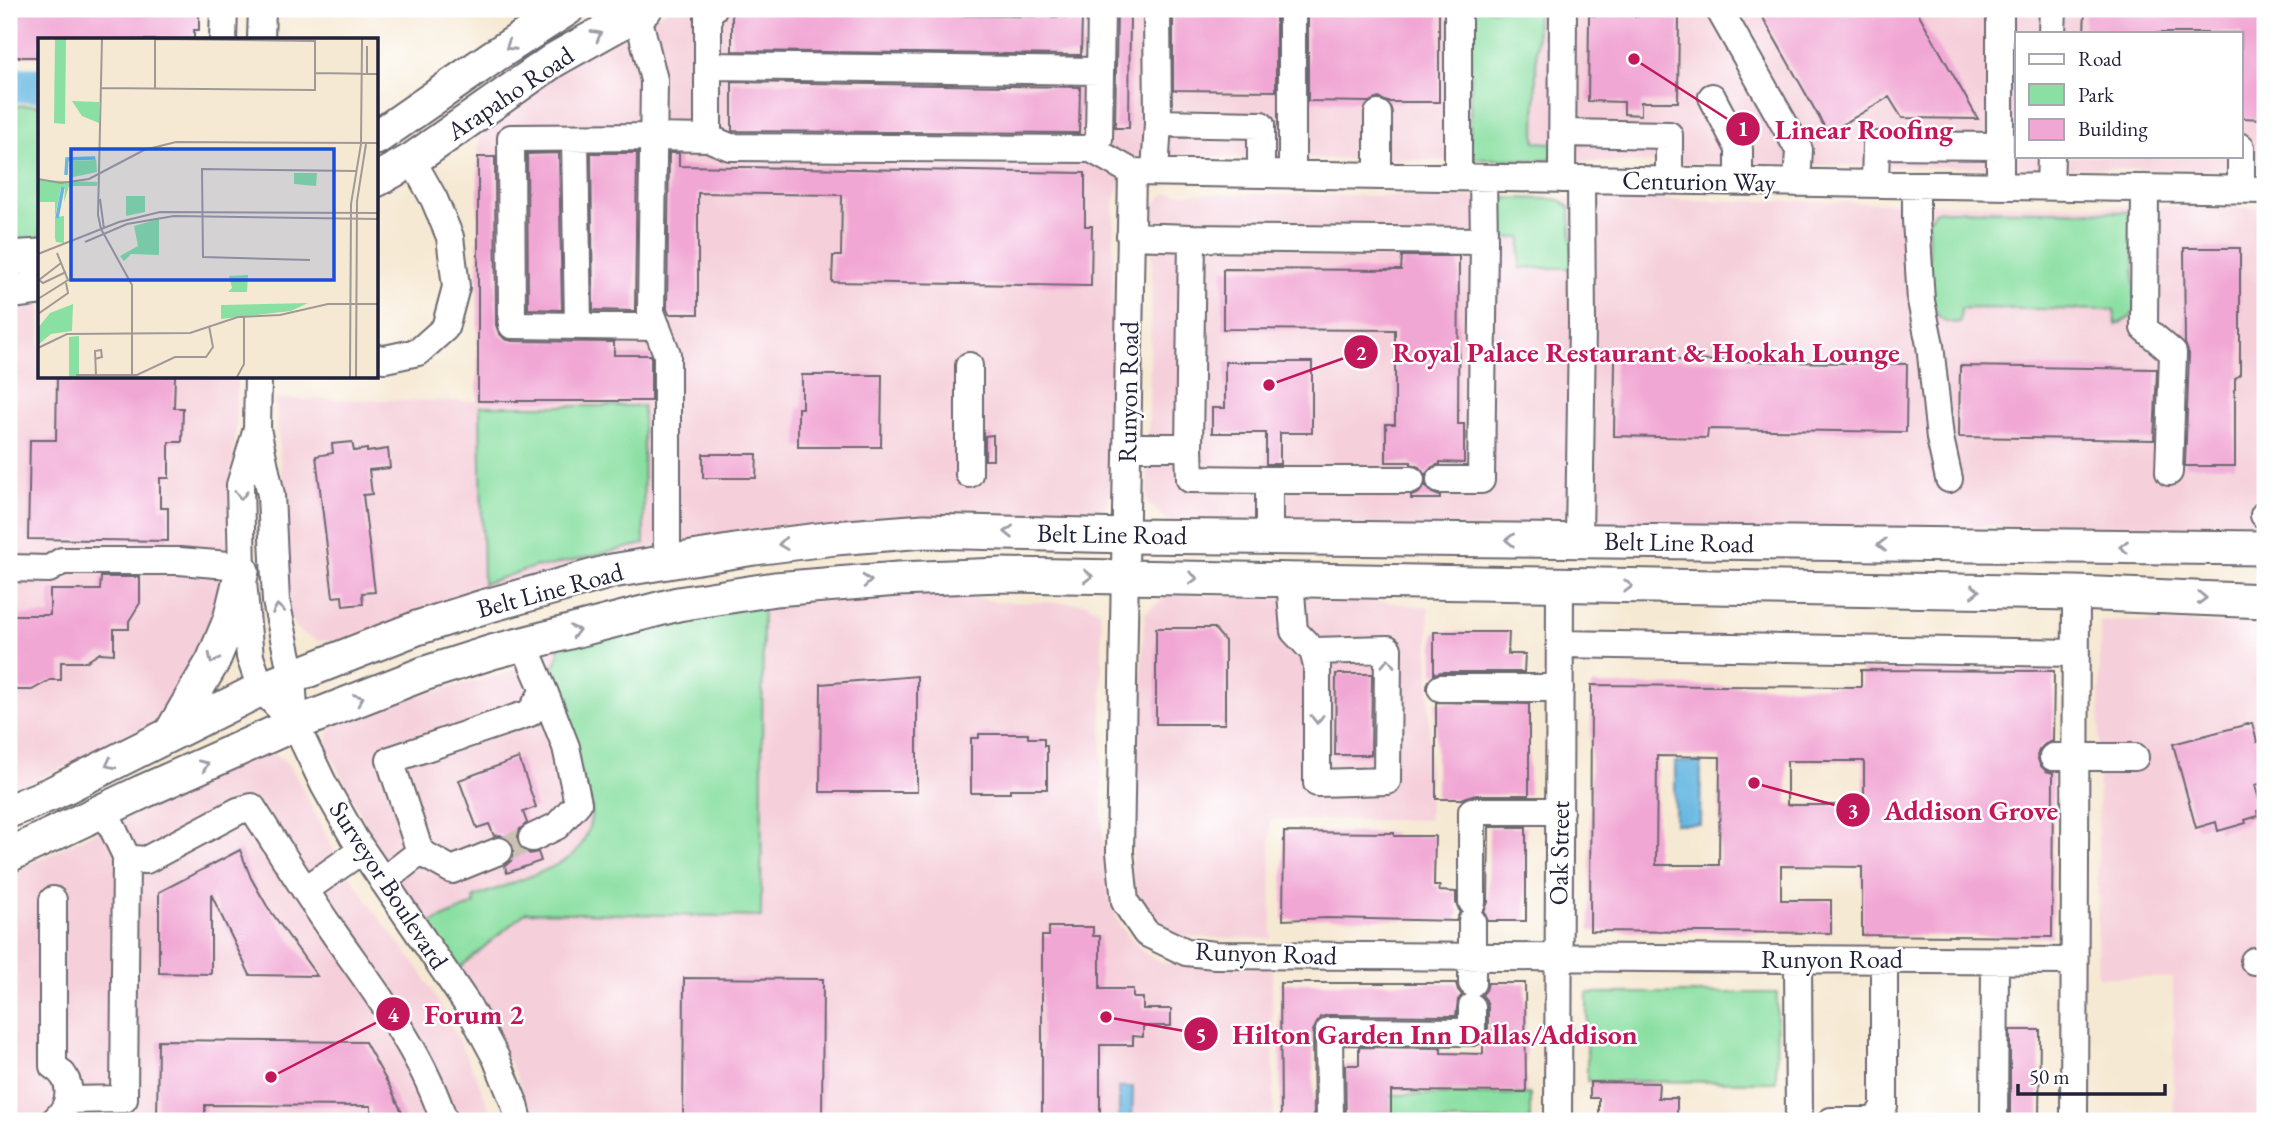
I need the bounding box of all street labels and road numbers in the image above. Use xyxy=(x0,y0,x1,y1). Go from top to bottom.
street label: Arapaho Road xyxy=(439,38,581,149)
street label: Centurion Way xyxy=(1622,163,1777,199)
street label: Runyon Road xyxy=(1110,320,1146,463)
street label: Belt Line Road xyxy=(1037,516,1188,552)
street label: Belt Line Road xyxy=(1604,524,1755,560)
street label: Belt Line Road xyxy=(473,554,628,626)
street label: Surveyor Boulevard xyxy=(322,794,457,976)
street label: Oak Street xyxy=(1541,800,1577,906)
street label: Runyon Road xyxy=(1195,934,1338,972)
street label: Runyon Road xyxy=(1761,942,1904,976)

